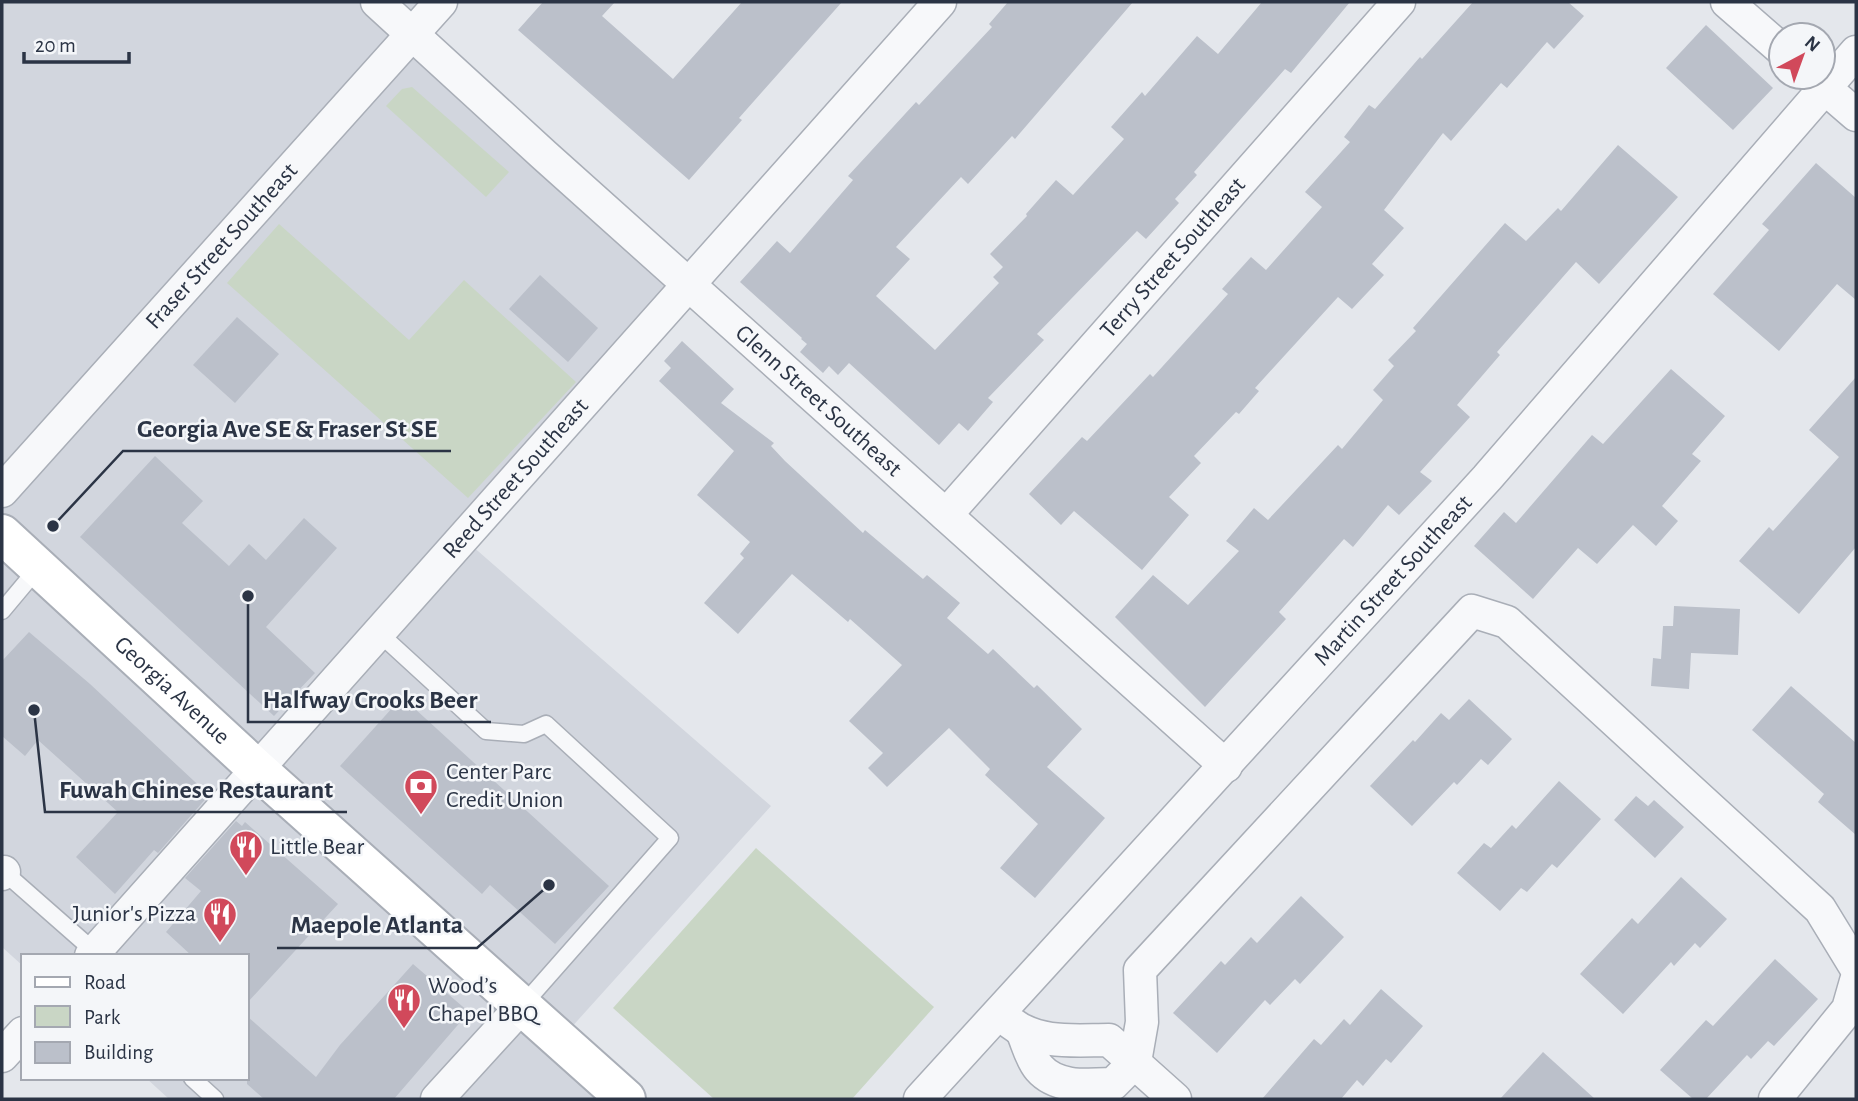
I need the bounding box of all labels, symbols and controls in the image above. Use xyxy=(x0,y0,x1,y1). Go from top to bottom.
scale bar xyxy=(24,21,130,65)
north arrow xyxy=(1767,21,1837,91)
text: N xyxy=(1801,33,1823,56)
text: 20 m xyxy=(35,35,76,56)
street label: Fraser Street Southeast xyxy=(141,158,302,334)
street label: Terry Street Southeast xyxy=(1096,173,1250,343)
street label: Glenn Street Southeast xyxy=(731,321,906,481)
street label: Reed Street Southeast xyxy=(439,394,593,563)
callout: Georgia Ave SE & Fraser St SE xyxy=(123,404,451,451)
text: Georgia Ave SE & Fraser St SE xyxy=(137,416,437,442)
street label: Martin Street Southeast xyxy=(1310,490,1477,670)
street label: Georgia Avenue xyxy=(110,632,234,749)
callout: Halfway Crooks Beer xyxy=(248,675,491,722)
text: Halfway Crooks Beer xyxy=(263,687,477,713)
place label: Center Parc Credit Union xyxy=(446,760,563,812)
callout: Fuwah Chinese Restaurant xyxy=(45,765,347,812)
bank icon: Center Parc Credit Union xyxy=(402,767,440,816)
text: Fuwah Chinese Restaurant xyxy=(59,777,333,803)
restaurant icon: Little Bear xyxy=(227,828,265,877)
place label: Little Bear xyxy=(270,835,365,859)
restaurant icon: Junior's Pizza xyxy=(201,895,239,944)
callout: Maepole Atlanta xyxy=(277,901,477,948)
place label: Junior's Pizza xyxy=(73,902,196,926)
text: Maepole Atlanta xyxy=(291,912,463,938)
legend xyxy=(21,954,248,1080)
text: Road xyxy=(84,972,126,993)
place label: Wood’s Chapel BBQ xyxy=(428,974,541,1026)
restaurant icon: Wood’s Chapel BBQ xyxy=(385,981,423,1030)
text: Park xyxy=(84,1007,121,1028)
text: Building xyxy=(84,1042,154,1063)

